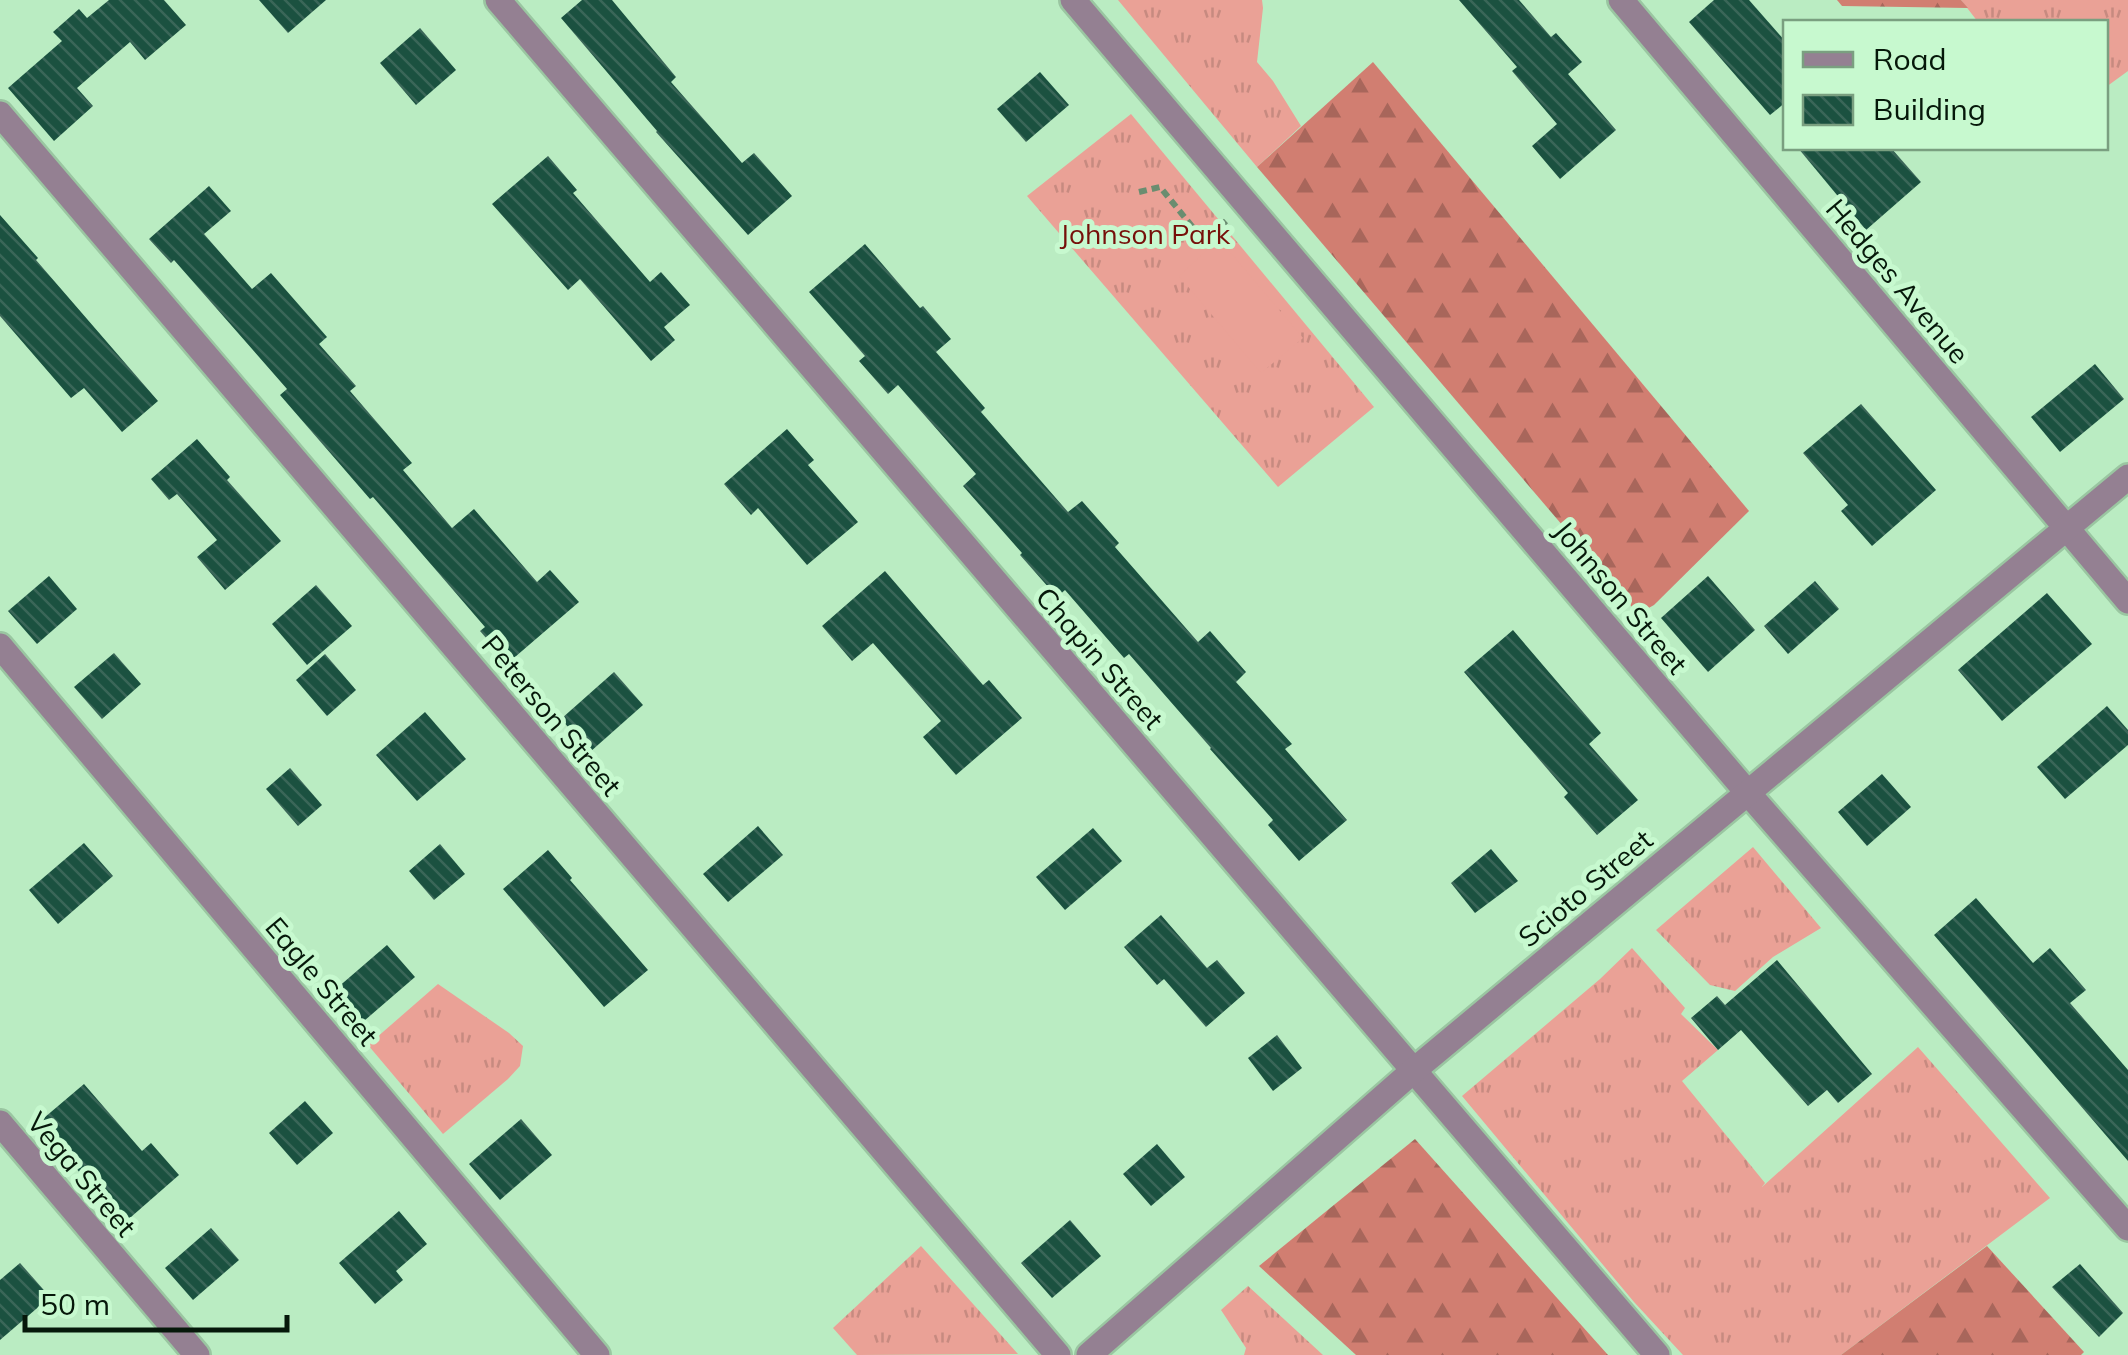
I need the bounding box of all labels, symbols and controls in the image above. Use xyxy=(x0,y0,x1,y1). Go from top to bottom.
legend xyxy=(1783,20,2108,150)
text: Road xyxy=(1873,40,1947,78)
text: Building xyxy=(1873,90,1986,128)
street label: Hedges Avenue xyxy=(1819,191,1977,371)
park label: Johnson Park xyxy=(1060,216,1231,251)
street label: Johnson Street xyxy=(1547,513,1695,681)
street label: Chapin Street xyxy=(1029,580,1171,736)
street label: Peterson Street xyxy=(475,628,629,803)
street label: Scioto Street xyxy=(1511,822,1659,954)
street label: Eagle Street xyxy=(258,910,386,1052)
street label: Vega Street xyxy=(20,1105,144,1243)
scale bar xyxy=(25,1270,288,1332)
text: 50 m xyxy=(40,1285,110,1323)

